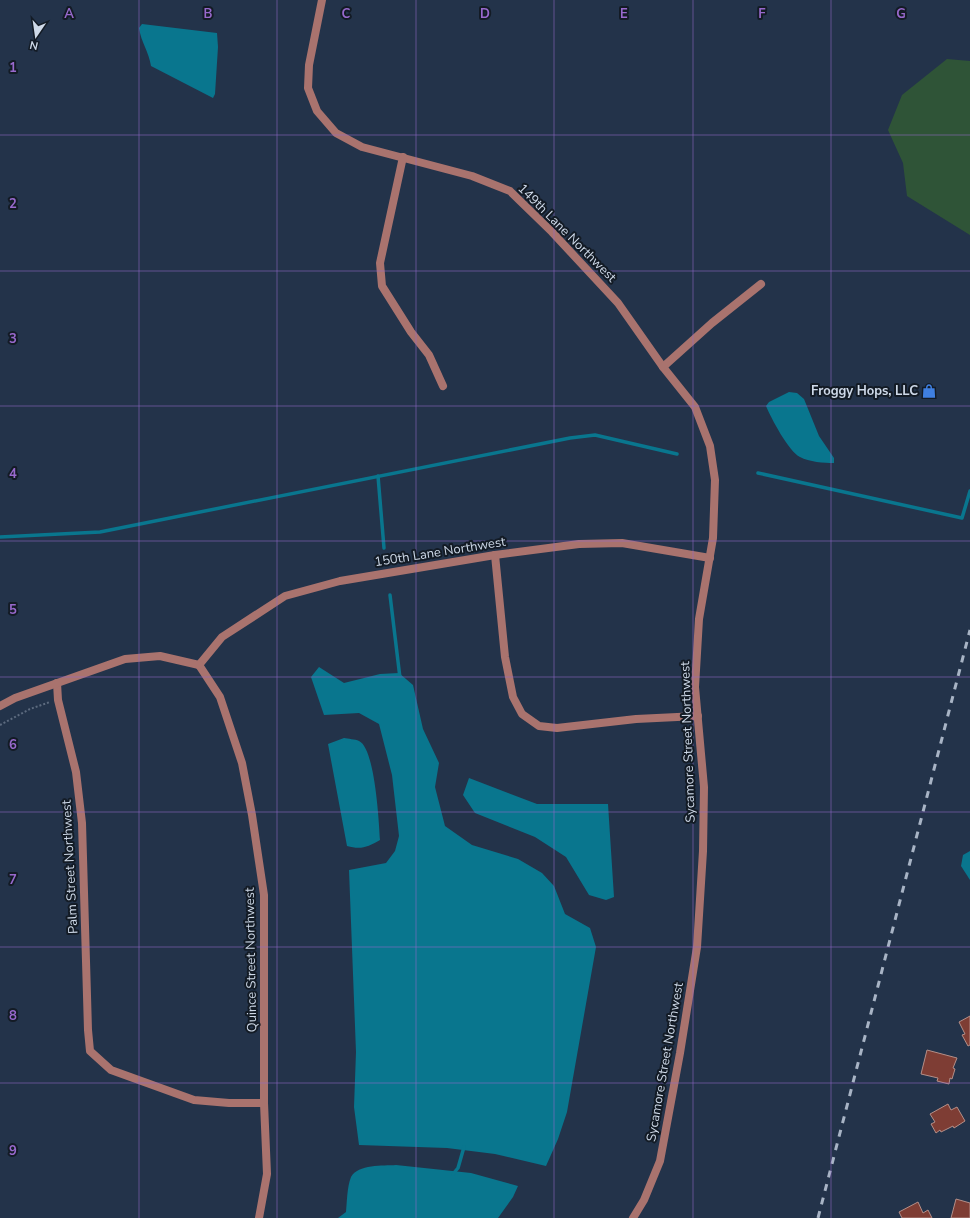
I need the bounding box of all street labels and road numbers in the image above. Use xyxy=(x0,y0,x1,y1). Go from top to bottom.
street label: 149th Lane Northwest xyxy=(514,180,621,287)
street label: 150th Lane Northwest xyxy=(373,533,507,571)
street label: Sycamore Street Northwest xyxy=(676,661,700,823)
street label: Palm Street Northwest xyxy=(57,799,82,934)
street label: Quince Street Northwest xyxy=(241,887,261,1033)
street label: Sycamore Street Northwest xyxy=(642,980,688,1143)

